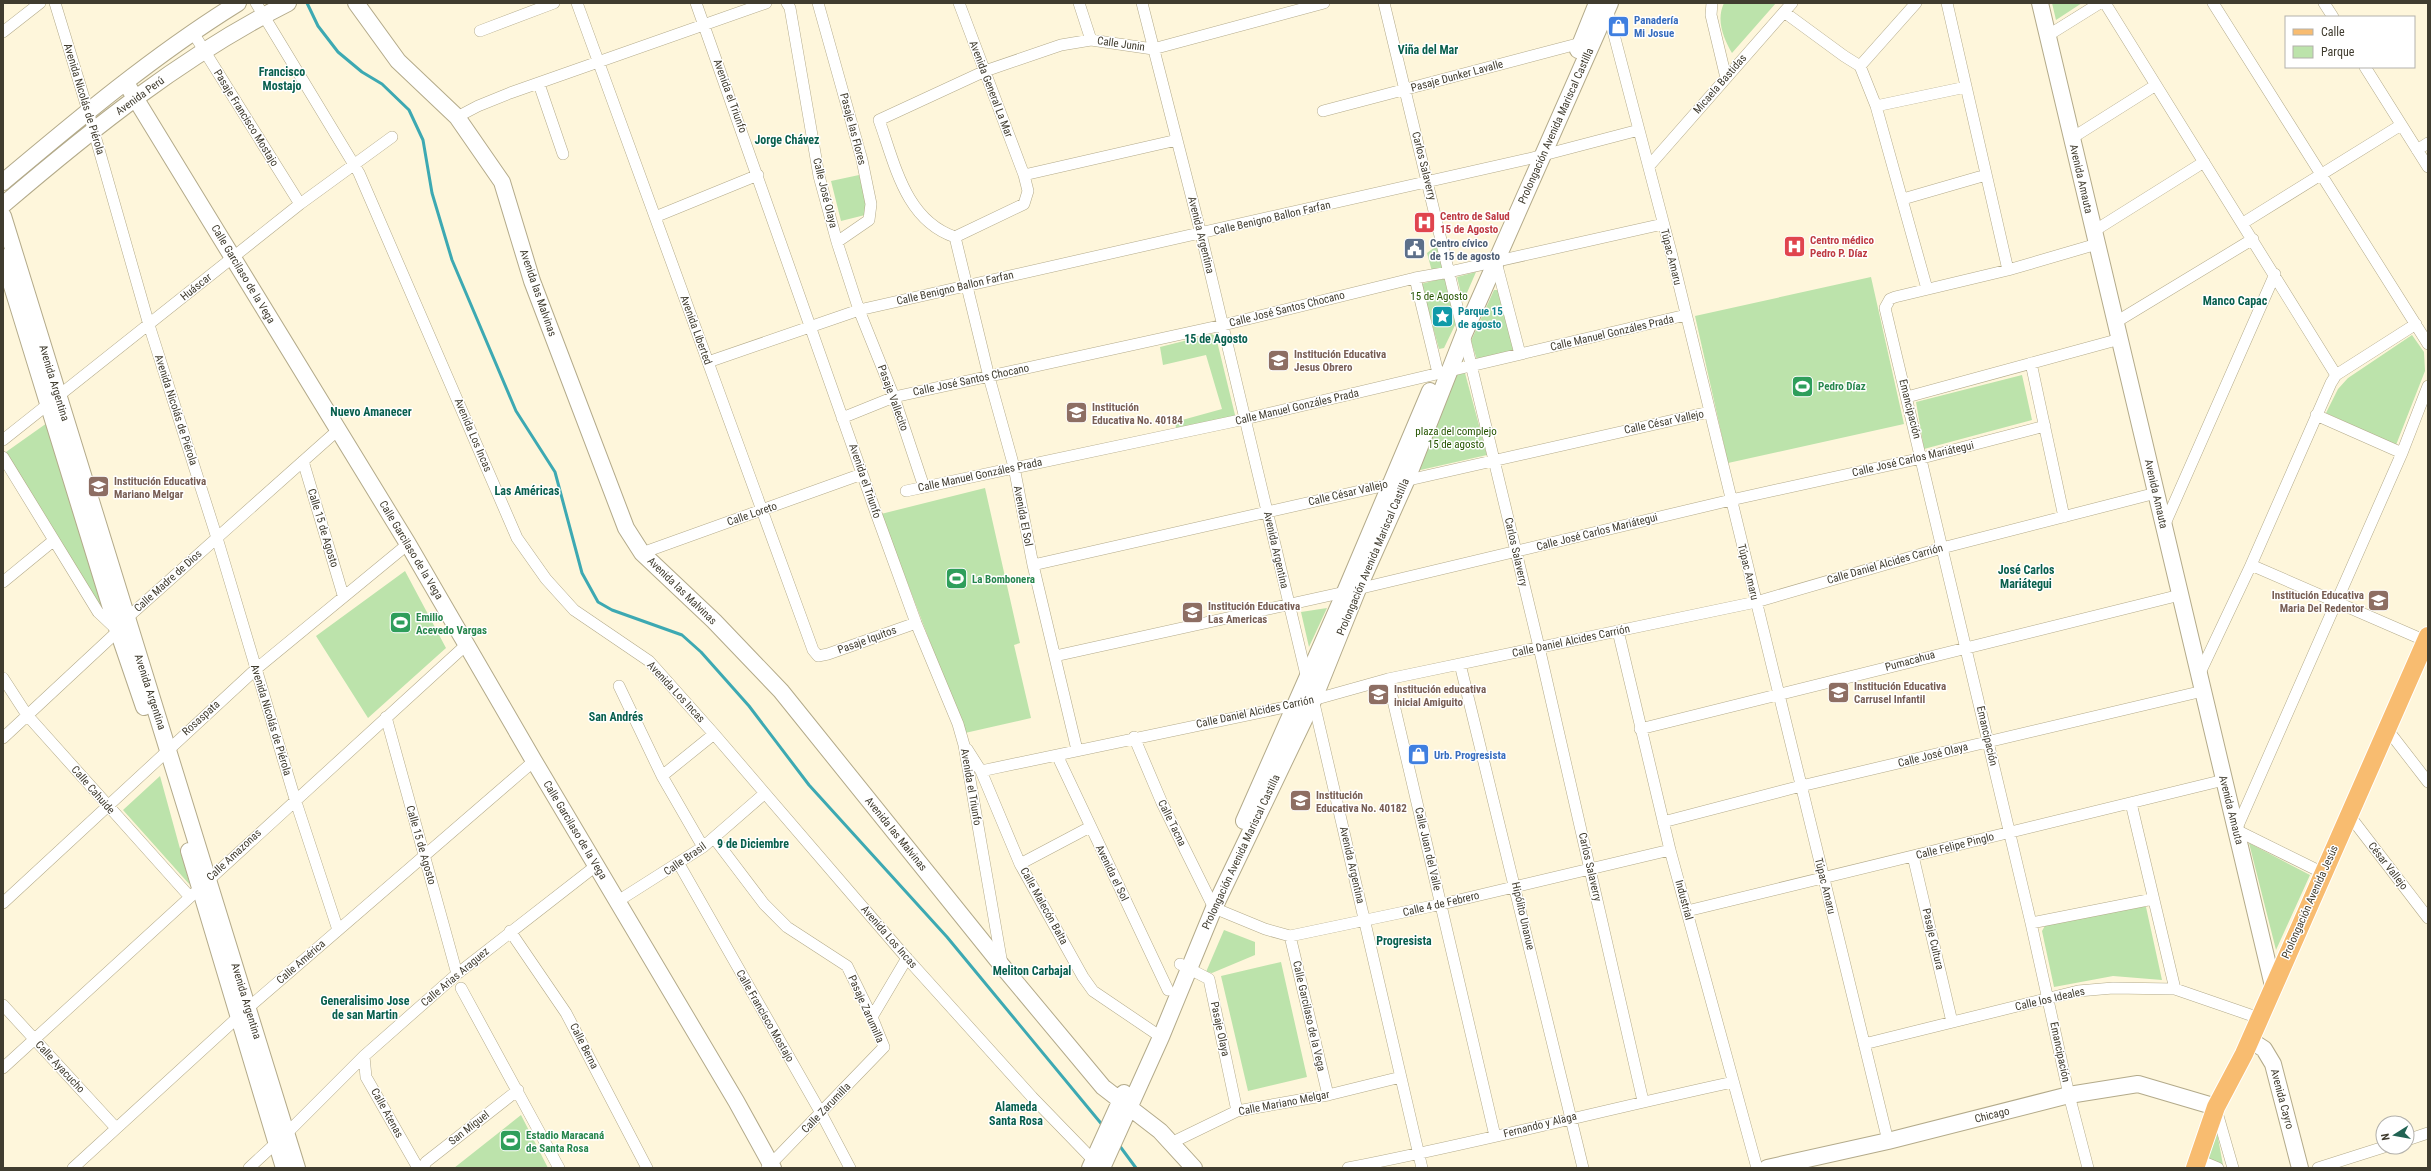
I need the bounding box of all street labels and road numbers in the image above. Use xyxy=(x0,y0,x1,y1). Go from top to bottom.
street label: Calle Junin xyxy=(1096,34,1146,54)
street label: Avenida General La Mar xyxy=(967,39,1016,140)
street label: Avenida Nicolás de Piérola xyxy=(61,42,107,156)
street label: Prolongación Avenida Mariscal Castilla xyxy=(1516,46,1596,206)
street label: Micaela Bastidas xyxy=(1691,52,1749,116)
street label: Avenida el Triunfo xyxy=(711,57,750,135)
street label: Pasaje Dunker Lavalle xyxy=(1409,57,1505,95)
street label: Pasaje Francisco Mostajo xyxy=(211,67,281,169)
street label: Avenida Perú xyxy=(113,74,167,118)
street label: Pasaje las Flores xyxy=(837,92,869,166)
street label: Carlos Salaverry xyxy=(1409,130,1439,202)
street label: Avenida Amauta xyxy=(2067,143,2095,215)
street label: Calle José Olaya xyxy=(810,157,840,229)
street label: Avenida Argentina xyxy=(1185,195,1217,275)
street label: Calle Benigno Ballon Farfan xyxy=(1212,198,1332,238)
street label: Calle Garcilaso de la Vega xyxy=(208,222,278,326)
street label: Túpac Amaru xyxy=(1658,228,1684,286)
street label: Avenida las Malvinas xyxy=(517,248,559,338)
street label: Calle Benigno Ballon Farfan xyxy=(895,268,1015,308)
street label: Huáscar xyxy=(178,270,215,303)
street label: Calle José Santos Chocano xyxy=(1228,288,1347,330)
street label: Avenida Liberted xyxy=(677,294,715,366)
street label: Calle Manuel Gonzáles Prada xyxy=(1549,312,1675,354)
street label: Avenida Argentina xyxy=(36,343,72,423)
street label: Avenida Nicolás de Piérola xyxy=(152,353,200,467)
street label: Calle José Santos Chocano xyxy=(912,361,1031,399)
street label: Pasaje Vallecito xyxy=(875,363,911,433)
street label: Emancipación xyxy=(1896,378,1924,440)
street label: Calle Manuel Gonzáles Prada xyxy=(1234,386,1360,428)
street label: Avenida Los Incas xyxy=(452,396,494,474)
street label: Calle César Vallejo xyxy=(1623,407,1706,437)
street label: Calle José Carlos Mariátegui xyxy=(1851,439,1975,479)
street label: Avenida el Triunfo xyxy=(846,442,884,520)
street label: Calle Manuel Gonzáles Prada xyxy=(917,455,1043,495)
street label: Avenida Amauta xyxy=(2142,458,2170,530)
street label: Calle César Vallejo xyxy=(1307,477,1389,508)
street label: Prolongación Avenida Mariscal Castilla xyxy=(1334,477,1412,637)
street label: Avenida El Sol xyxy=(1011,485,1035,547)
street label: Calle 15 de Agosto xyxy=(305,487,341,569)
street label: Calle Garcilaso de la Vega xyxy=(376,498,446,602)
street label: Calle Loreto xyxy=(725,499,779,529)
street label: Avenida Argentina xyxy=(1261,510,1291,590)
street label: Calle José Carlos Mariátegui xyxy=(1535,511,1659,553)
street label: Carlos Salaverry xyxy=(1502,516,1530,588)
street label: Calle Daniel Alcides Carrión xyxy=(1826,541,1944,587)
street label: Túpac Amaru xyxy=(1735,543,1761,601)
street label: Calle Madre de Dios xyxy=(131,547,205,615)
street label: Avenida las Malvinas xyxy=(645,555,719,627)
street label: Calle Daniel Alcides Carrión xyxy=(1511,622,1631,660)
street label: Pasaje Iquitos xyxy=(836,623,898,657)
street label: Pumacahua xyxy=(1884,648,1936,674)
street label: Avenida Argentina xyxy=(132,652,168,732)
street label: Avenida Los Incas xyxy=(644,659,708,725)
street label: Avenida Nicolás de Piérola xyxy=(248,663,294,777)
street label: Calle Daniel Alcides Carrión xyxy=(1195,693,1315,731)
street label: Rosaspata xyxy=(180,698,222,738)
street label: Emancipación xyxy=(1974,705,2000,767)
street label: Calle José Olaya xyxy=(1897,740,1969,770)
street label: Avenida el Triunfo xyxy=(958,748,984,827)
street label: Calle Cahuide xyxy=(69,763,117,817)
street label: Prolongación Avenida Mariscal Castilla xyxy=(1199,773,1283,931)
street label: Avenida Amauta xyxy=(2216,774,2246,846)
street label: Calle Garcilaso de la Vega xyxy=(540,778,610,882)
street label: Avenida las Malvinas xyxy=(862,794,930,874)
street label: Calle Tacna xyxy=(1155,798,1189,848)
street label: Calle 15 de Agosto xyxy=(403,804,439,887)
street label: Calle Juan del Valle xyxy=(1412,806,1444,892)
street label: Avenida Argentina xyxy=(1337,825,1367,905)
street label: Calle Amazonas xyxy=(204,826,264,884)
street label: Calle Felipe Pinglo xyxy=(1915,830,1996,862)
street label: Carlos Salaverry xyxy=(1576,831,1604,903)
street label: Calle Brasil xyxy=(661,840,709,878)
street label: César Vallejo xyxy=(2365,840,2411,893)
street label: Avenida el Sol xyxy=(1093,843,1131,903)
street label: Prolongación Avenida Jesús xyxy=(2279,843,2341,961)
street label: Túpac Amaru xyxy=(1812,857,1838,915)
street label: Calle Malecón Balta xyxy=(1017,865,1071,947)
street label: Industrial xyxy=(1672,879,1696,921)
street label: Hipólito Unanue xyxy=(1509,881,1537,951)
street label: Calle 4 de Febrero xyxy=(1401,889,1481,919)
street label: Avenida Los Incas xyxy=(858,903,920,971)
street label: Pasaje Cultura xyxy=(1920,907,1946,971)
street label: Calle América xyxy=(274,937,328,987)
street label: Calle Arias Araguez xyxy=(418,945,492,1009)
street label: Calle Garcilaso de la Vega xyxy=(1290,960,1328,1072)
street label: Avenida Argentina xyxy=(228,961,264,1041)
street label: Calle Francisco Mostajo xyxy=(733,968,797,1065)
street label: Pasaje Zarumilla xyxy=(845,973,887,1045)
street label: Calle los Ideales xyxy=(2014,985,2086,1013)
street label: Pasaje Olaya xyxy=(1208,1000,1232,1058)
street label: Calle Berna xyxy=(567,1021,601,1071)
street label: Emancipación xyxy=(2047,1021,2073,1083)
street label: Calle Ayacucho xyxy=(33,1038,88,1096)
street label: Avenida Cayro xyxy=(2268,1067,2296,1131)
street label: Calle Zarumilla xyxy=(799,1080,853,1136)
street label: Calle Atenas xyxy=(368,1086,406,1140)
street label: Calle Mariano Melgar xyxy=(1237,1088,1331,1118)
street label: Chicago xyxy=(1973,1104,2011,1126)
street label: San Miguel xyxy=(446,1108,492,1148)
street label: Fernando y Alaga xyxy=(1502,1110,1578,1140)

